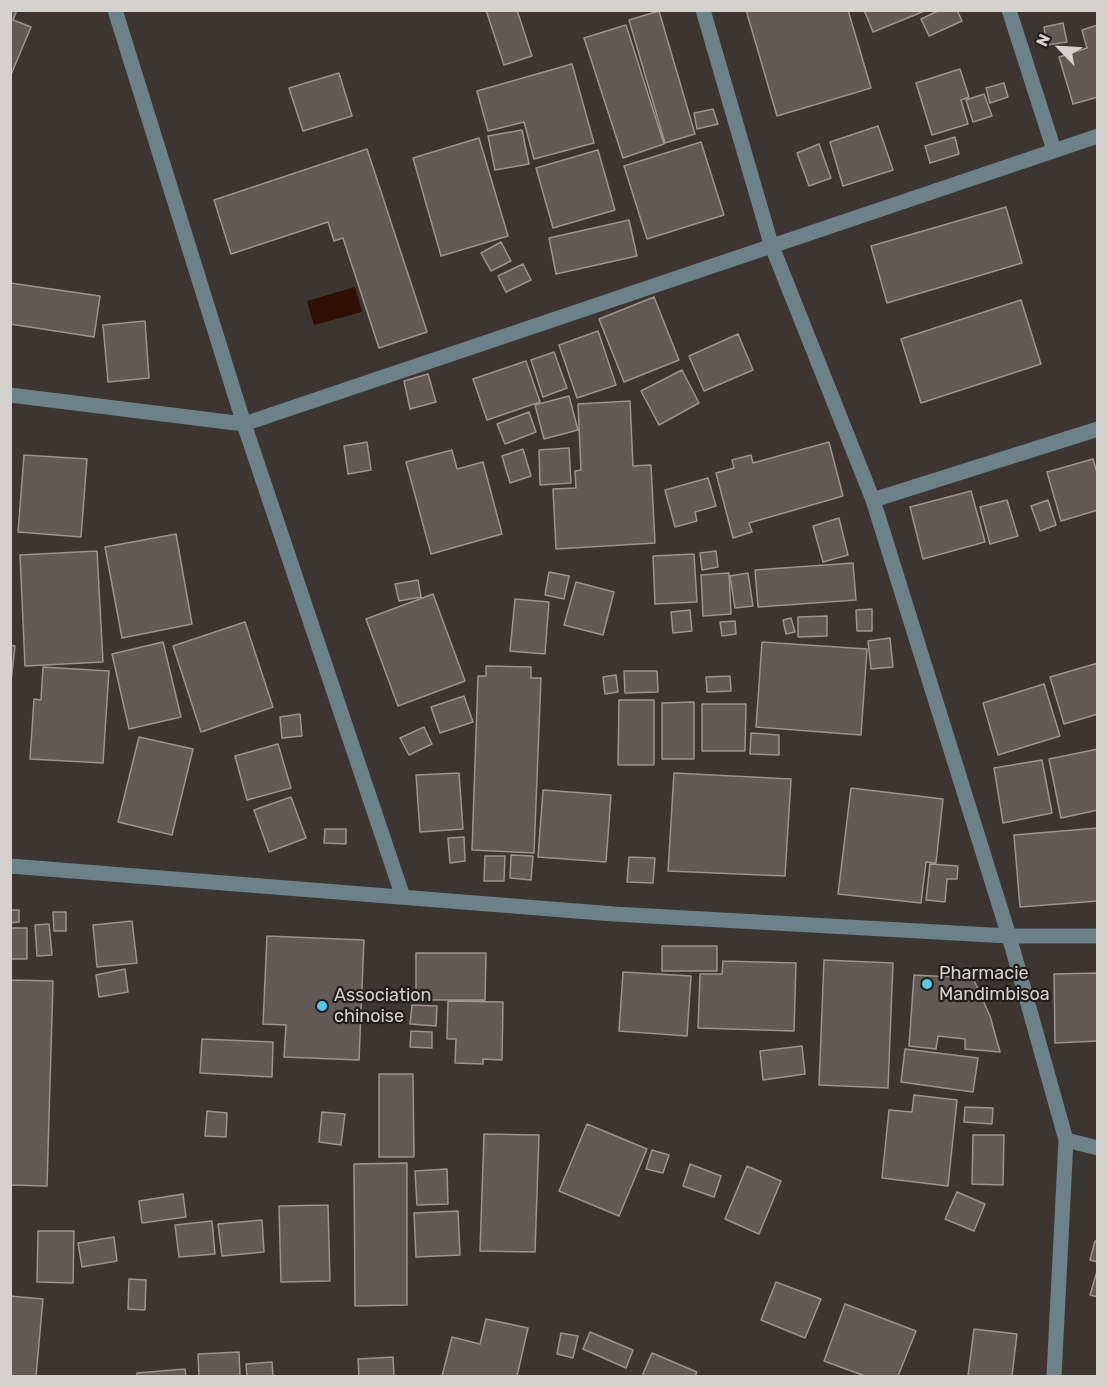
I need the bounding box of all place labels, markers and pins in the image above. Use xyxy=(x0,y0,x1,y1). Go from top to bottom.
place label: Pharmacie Mandimbisoa xyxy=(939,963,1050,1006)
marker: Pharmacie Mandimbisoa xyxy=(920,977,934,991)
place label: Association chinoise xyxy=(334,985,432,1028)
marker: Association chinoise xyxy=(315,999,329,1013)

